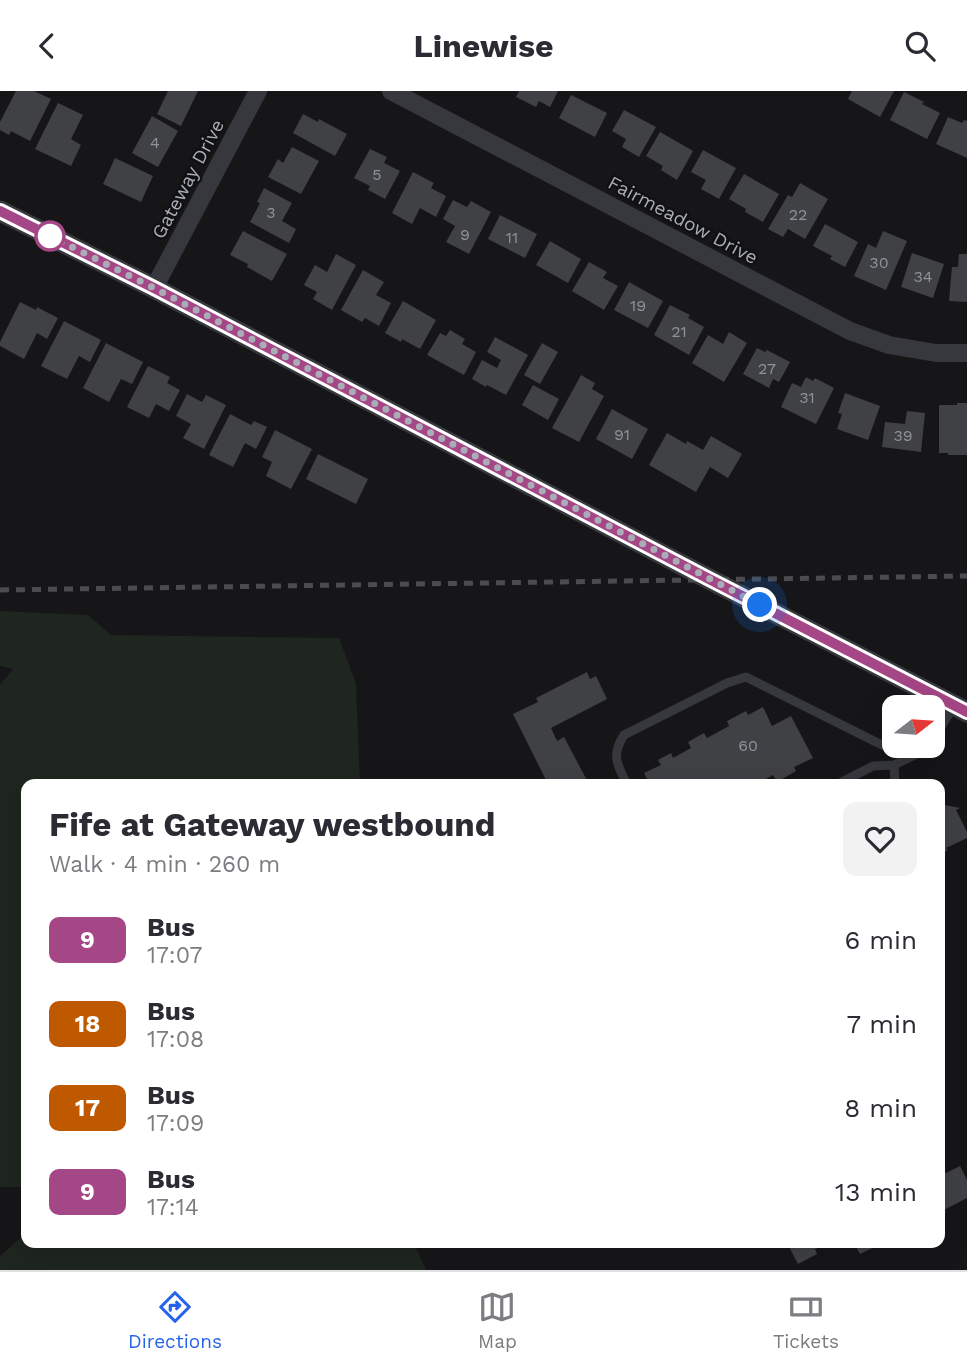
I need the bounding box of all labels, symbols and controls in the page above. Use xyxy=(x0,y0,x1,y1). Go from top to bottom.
icon: back xyxy=(28,27,66,65)
text: Linewise xyxy=(413,27,554,65)
icon: search xyxy=(901,27,939,65)
street label: Gateway Drive xyxy=(147,115,229,243)
house number: 4 xyxy=(150,133,160,152)
house number: 5 xyxy=(372,165,382,184)
street label: Fairmeadow Drive xyxy=(604,171,762,269)
house number: 3 xyxy=(266,203,276,222)
house number: 22 xyxy=(789,205,807,224)
unlabelled marker xyxy=(35,221,65,251)
house number: 9 xyxy=(460,225,470,244)
house number: 11 xyxy=(506,228,518,247)
house number: 30 xyxy=(869,253,889,272)
house number: 34 xyxy=(913,267,933,286)
house number: 19 xyxy=(630,296,646,315)
house number: 21 xyxy=(671,322,687,341)
house number: 27 xyxy=(758,359,776,378)
house number: 31 xyxy=(799,388,815,407)
house number: 91 xyxy=(614,425,630,444)
house number: 39 xyxy=(893,426,913,445)
your location xyxy=(742,587,777,622)
north arrow xyxy=(882,695,945,758)
map controls xyxy=(882,695,945,758)
house number: 60 xyxy=(738,736,758,755)
button: heart xyxy=(843,802,917,876)
text: Fife at Gateway westbound xyxy=(49,805,496,844)
text: Walk · 4 min · 260 m xyxy=(49,851,280,878)
text: Bus xyxy=(147,912,195,942)
text: 6 min xyxy=(845,925,917,955)
text: 9 xyxy=(80,926,95,954)
text: 17:07 xyxy=(147,942,202,969)
text: Bus xyxy=(147,996,195,1026)
text: 7 min xyxy=(847,1009,917,1039)
text: 18 xyxy=(75,1010,100,1038)
text: 17:08 xyxy=(147,1026,204,1053)
text: Bus xyxy=(147,1080,195,1110)
text: 8 min xyxy=(844,1093,917,1123)
text: 17 xyxy=(75,1094,100,1122)
text: 17:09 xyxy=(147,1110,204,1137)
text: Bus xyxy=(147,1164,195,1194)
text: 13 min xyxy=(835,1177,917,1207)
text: 9 xyxy=(80,1178,95,1206)
text: 17:14 xyxy=(147,1194,199,1221)
tab: Directions xyxy=(128,1288,222,1353)
tab: Map xyxy=(478,1288,517,1353)
tab: Tickets xyxy=(773,1288,839,1353)

